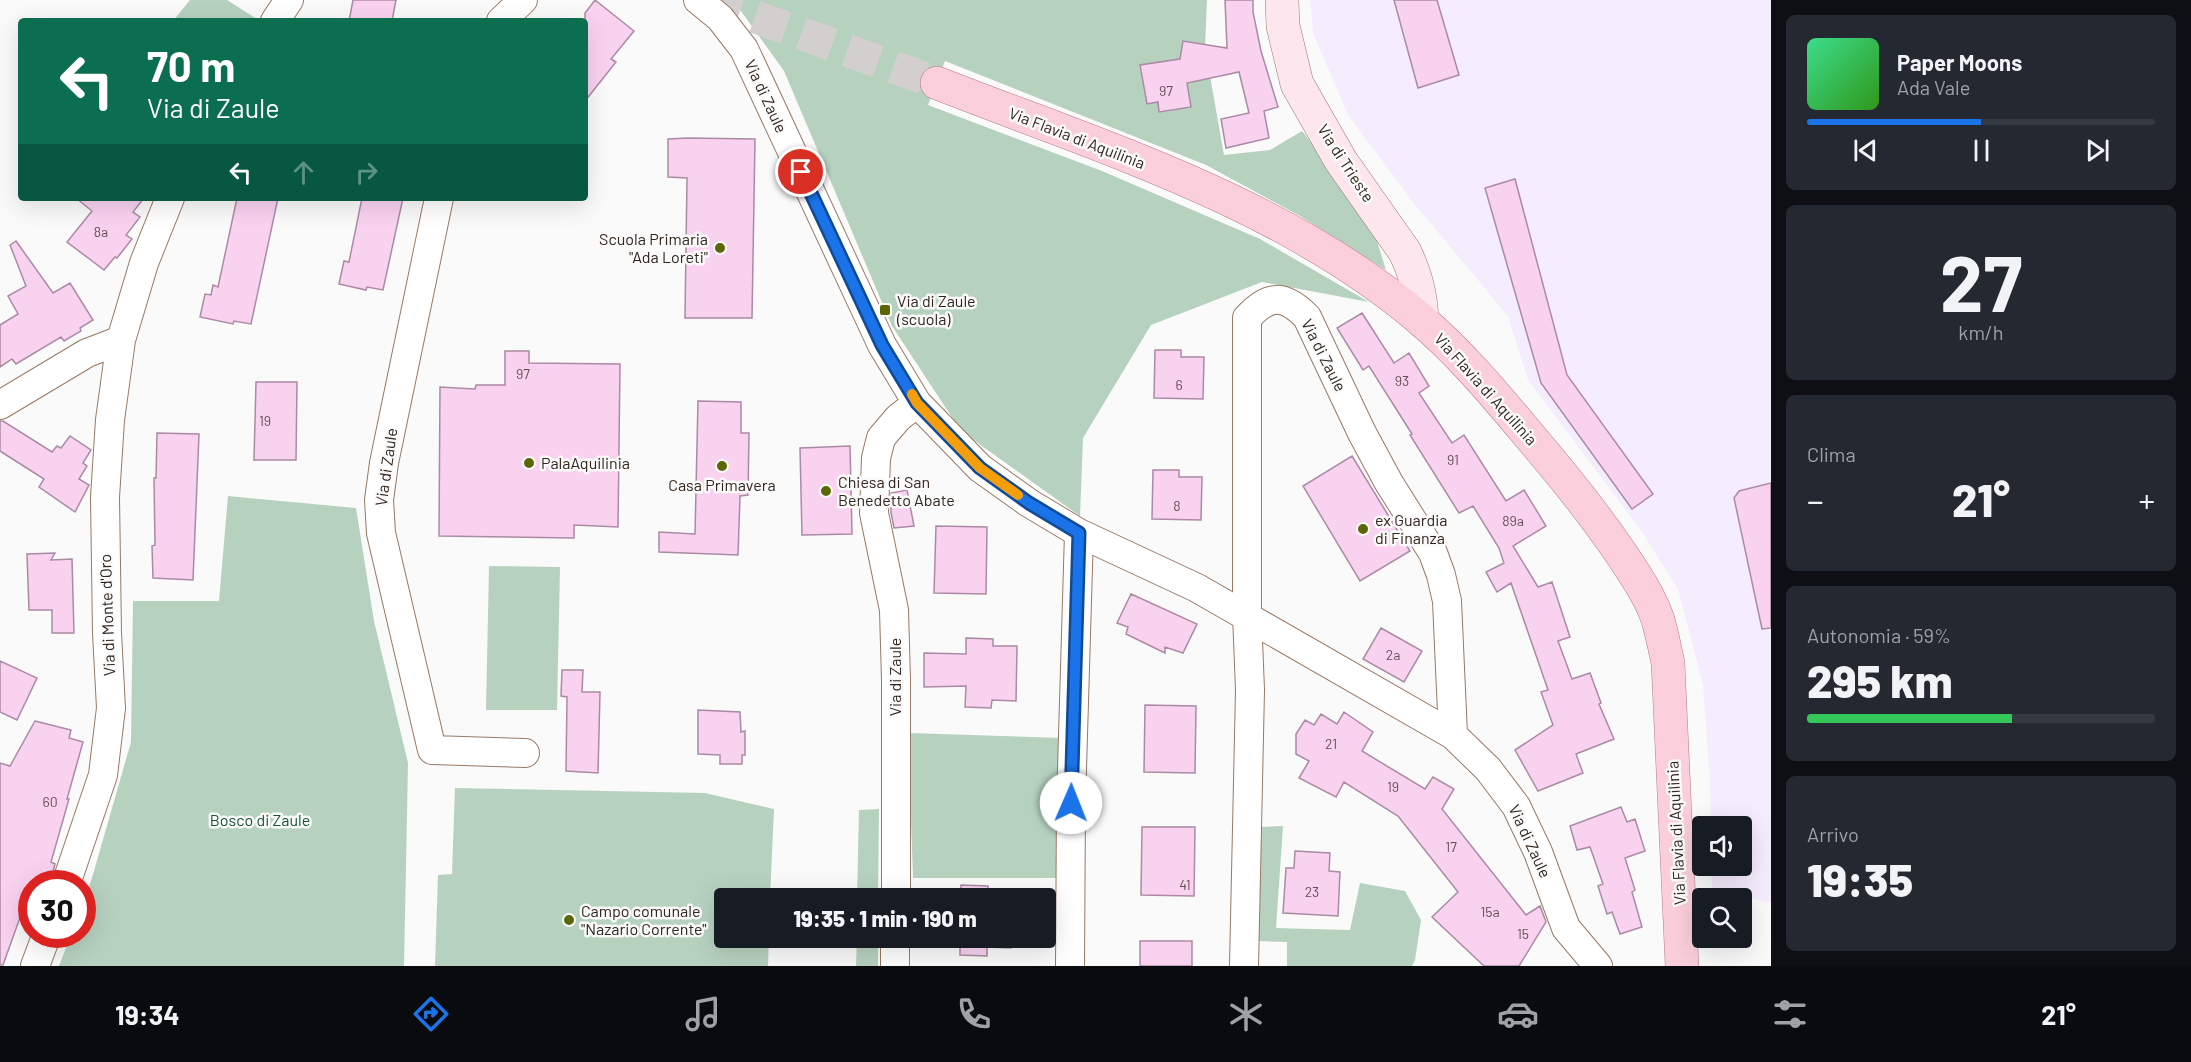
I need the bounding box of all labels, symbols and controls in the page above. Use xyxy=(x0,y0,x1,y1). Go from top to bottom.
text: 70 m xyxy=(147,40,235,90)
icon: left xyxy=(48,42,126,120)
text: Paper Moons xyxy=(1897,49,2022,75)
street label: Via di Zaule xyxy=(741,56,792,135)
text: Ada Vale xyxy=(1897,75,1970,99)
house number: 97 xyxy=(1159,82,1173,99)
text: Via di Zaule xyxy=(147,91,280,123)
street label: Via Flavia di Aquilinia xyxy=(1006,103,1148,172)
street label: Via di Trieste xyxy=(1314,120,1379,205)
icon: previous xyxy=(1849,134,1882,167)
icon: pause xyxy=(1965,134,1998,167)
icon: next xyxy=(2081,134,2114,167)
pin xyxy=(775,146,826,197)
icon: arrive xyxy=(784,155,817,188)
icon: left xyxy=(224,156,257,189)
icon: ahead xyxy=(287,156,320,189)
icon: right xyxy=(350,156,383,189)
house number: 8a xyxy=(94,223,108,240)
place label: Scuola Primaria "Ada Loreti" xyxy=(599,229,708,266)
text: 27 xyxy=(1940,234,2022,328)
marker: Scuola Primaria "Ada Loreti" xyxy=(713,241,727,255)
place label: Via di Zaule (scuola) xyxy=(896,291,976,328)
marker: Via di Zaule (scuola) xyxy=(878,303,892,317)
street label: Via di Zaule xyxy=(1298,315,1351,394)
text: km/h xyxy=(1958,320,2004,344)
street label: Via Flavia di Aquilinia xyxy=(1431,329,1542,449)
house number: 97 xyxy=(516,365,530,382)
house number: 93 xyxy=(1395,372,1409,389)
house number: 6 xyxy=(1175,376,1183,393)
house number: 19 xyxy=(259,412,271,429)
street label: Via di Zaule xyxy=(371,427,400,507)
text: Clima xyxy=(1807,442,1856,466)
house number: 91 xyxy=(1447,451,1459,468)
place label: PalaAquilinia xyxy=(541,453,630,472)
marker: PalaAquilinia xyxy=(522,456,536,470)
marker: Casa Primavera xyxy=(715,459,729,473)
place label: Chiesa di San Benedetto Abate xyxy=(838,472,955,509)
text: 21° xyxy=(1952,472,2010,526)
place label: Casa Primavera xyxy=(668,475,776,494)
text: − xyxy=(1807,480,1824,520)
text: + xyxy=(2138,480,2155,520)
marker: Chiesa di San Benedetto Abate xyxy=(819,484,833,498)
house number: 8 xyxy=(1173,497,1181,514)
place label: ex Guardia di Finanza xyxy=(1375,510,1447,547)
house number: 89a xyxy=(1502,512,1524,529)
marker: ex Guardia di Finanza xyxy=(1356,522,1370,536)
street label: Via di Monte d'Oro xyxy=(95,554,118,676)
text: Autonomia · 59% xyxy=(1807,623,1951,647)
street label: Via di Zaule xyxy=(885,638,904,716)
house number: 2a xyxy=(1386,646,1400,663)
text: 295 km xyxy=(1807,653,1953,707)
house number: 21 xyxy=(1325,735,1337,752)
street label: Via Flavia di Aquilinia xyxy=(1662,760,1689,906)
position arrow xyxy=(1039,771,1103,835)
house number: 19 xyxy=(1387,778,1399,795)
house number: 60 xyxy=(42,793,58,810)
street label: Via di Zaule xyxy=(1505,801,1556,880)
park label: Bosco di Zaule xyxy=(210,810,310,829)
map controls xyxy=(1692,816,1752,948)
button: sound xyxy=(1692,816,1752,876)
text: Arrivo xyxy=(1807,822,1859,846)
house number: 17 xyxy=(1445,838,1457,855)
text: 19:35 xyxy=(1807,852,1913,906)
speed limit sign: 30 xyxy=(18,870,96,948)
house number: 41 xyxy=(1179,876,1191,893)
house number: 23 xyxy=(1305,883,1319,900)
button: search xyxy=(1692,888,1752,948)
place label: Campo comunale "Nazario Corrente" xyxy=(581,901,707,938)
house number: 15a xyxy=(1480,903,1500,920)
text: 19:35 · 1 min · 190 m xyxy=(793,905,977,931)
marker: Campo comunale "Nazario Corrente" xyxy=(562,913,576,927)
house number: 15 xyxy=(1517,925,1529,942)
icon: directions xyxy=(410,993,452,1035)
icon: music xyxy=(682,993,724,1035)
icon: phone xyxy=(953,993,995,1035)
icon: climate xyxy=(1225,993,1267,1035)
icon: car xyxy=(1497,993,1539,1035)
icon: filters xyxy=(1769,993,1811,1035)
text: 19:34 xyxy=(115,998,180,1030)
text: 21° xyxy=(2041,998,2076,1030)

